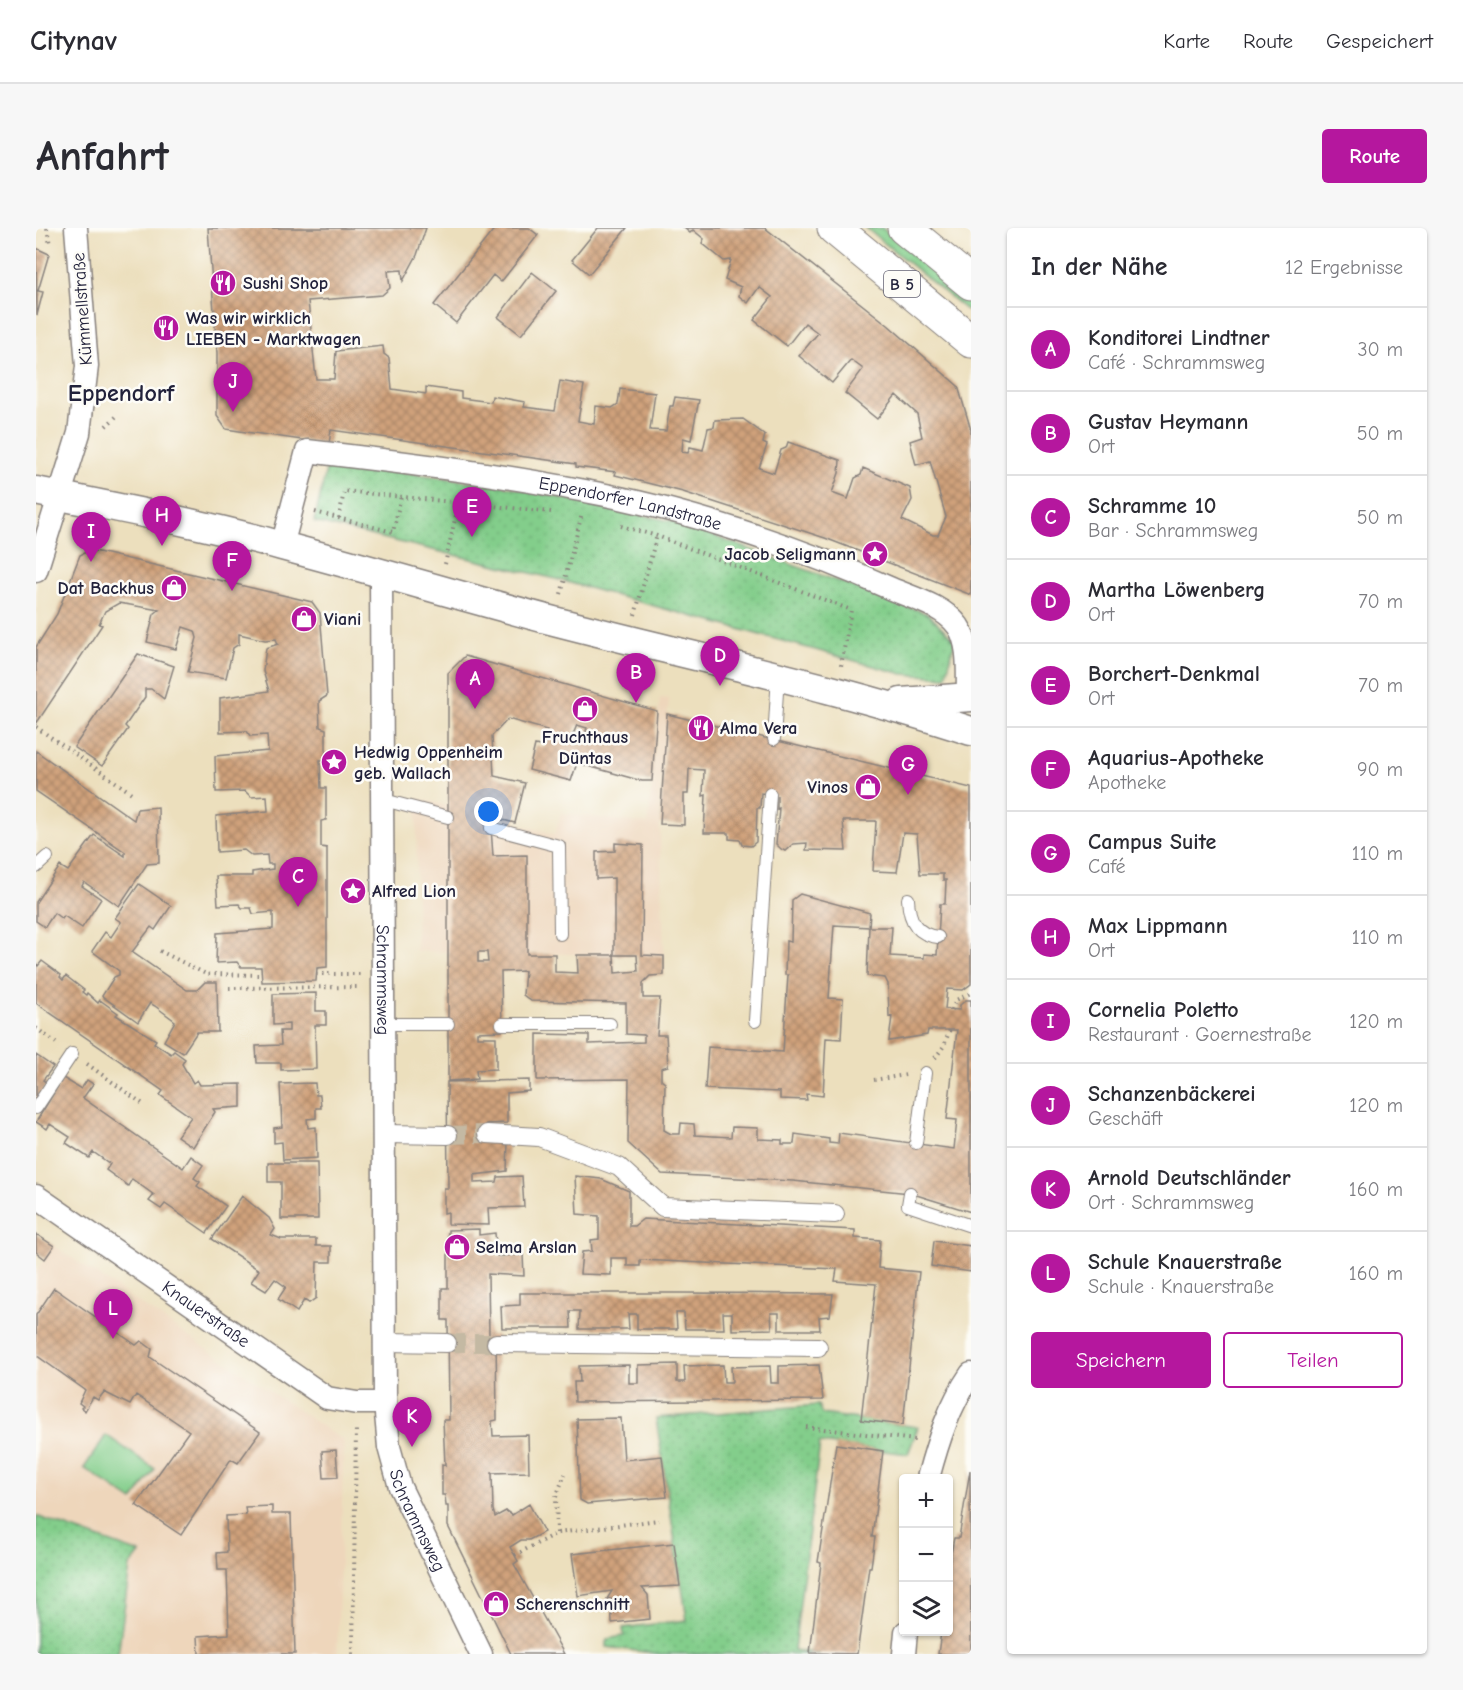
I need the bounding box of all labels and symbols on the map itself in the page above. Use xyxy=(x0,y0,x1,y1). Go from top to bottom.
street label: Kümmellstraße xyxy=(68,252,97,366)
restaurant icon: Sushi Shop xyxy=(208,268,238,298)
road number: B 5 xyxy=(884,271,920,297)
place label: Sushi Shop xyxy=(243,273,328,294)
place label: Was wir wirklich LIEBEN - Marktwagen xyxy=(186,308,361,350)
restaurant icon: Was wir wirklich LIEBEN - Marktwagen xyxy=(151,313,181,343)
pin: J xyxy=(214,362,252,412)
district label: Eppendorf xyxy=(68,379,175,407)
street label: Eppendorfer Landstraße xyxy=(537,473,724,535)
pin: E xyxy=(452,488,492,537)
pin: H xyxy=(142,496,182,546)
pin: I xyxy=(72,512,110,562)
place icon: Jacob Seligmann xyxy=(860,539,890,569)
pin: F xyxy=(212,542,252,591)
place label: Jacob Seligmann xyxy=(725,544,856,565)
shop icon: Dat Backhus xyxy=(159,573,189,603)
place label: Dat Backhus xyxy=(57,578,154,599)
shop icon: Viani xyxy=(289,604,319,634)
place label: Viani xyxy=(324,609,361,630)
pin: D xyxy=(700,636,740,686)
pin: B xyxy=(616,654,656,703)
pin: A xyxy=(456,660,494,709)
shop icon: Fruchthaus Düntas xyxy=(570,694,600,724)
restaurant icon: Alma Vera xyxy=(686,713,716,743)
place label: Alma Vera xyxy=(720,718,797,739)
place label: Fruchthaus Düntas xyxy=(542,727,629,769)
place label: Hedwig Oppenheim geb. Wallach xyxy=(354,742,503,784)
pin: G xyxy=(888,746,928,795)
place icon: Hedwig Oppenheim geb. Wallach xyxy=(319,747,349,777)
shop icon: Vinos xyxy=(853,772,883,802)
place label: Vinos xyxy=(807,777,848,798)
your location xyxy=(474,797,503,826)
pin: C xyxy=(278,858,318,907)
place icon: Alfred Lion xyxy=(338,876,368,906)
place label: Alfred Lion xyxy=(372,881,456,902)
street label: Schrammsweg xyxy=(372,925,393,1035)
shop icon: Selma Arslan xyxy=(442,1232,472,1262)
place label: Selma Arslan xyxy=(476,1237,577,1258)
street label: Knauerstraße xyxy=(158,1277,254,1352)
pin: L xyxy=(94,1290,133,1339)
pin: K xyxy=(392,1398,431,1447)
street label: Schrammsweg xyxy=(385,1467,449,1575)
shop icon: Scherenschnitt xyxy=(481,1589,511,1619)
place label: Scherenschnitt xyxy=(516,1594,631,1615)

